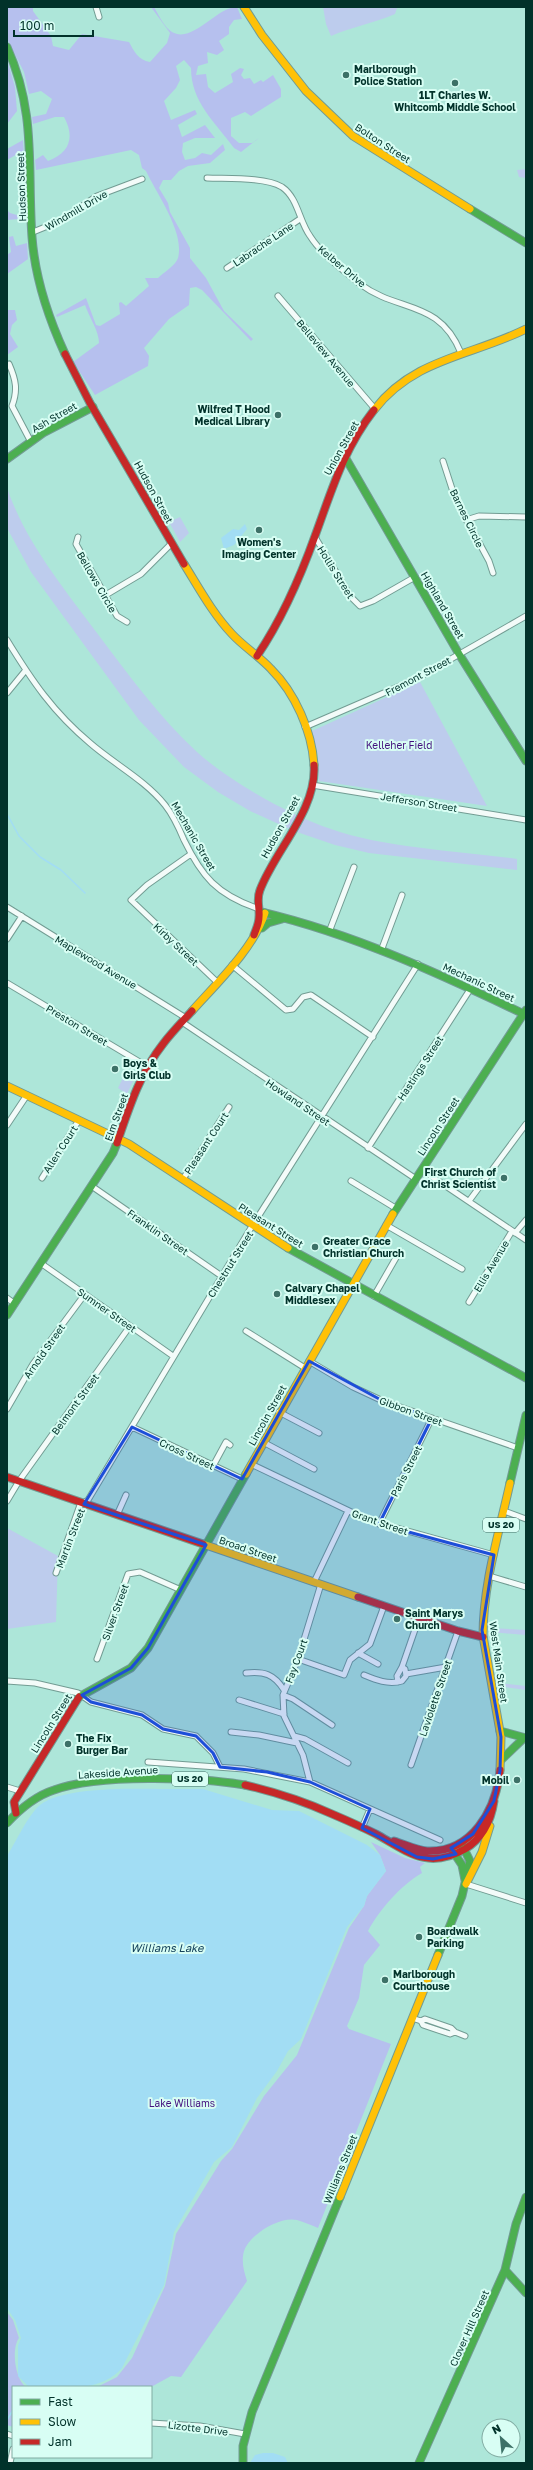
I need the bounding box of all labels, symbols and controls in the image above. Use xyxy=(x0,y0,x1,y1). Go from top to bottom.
scale bar xyxy=(14,12,93,38)
text: 100 m xyxy=(20,18,54,33)
place label: Marlborough Police Station xyxy=(354,63,422,87)
marker: Marlborough Police Station xyxy=(341,70,351,80)
marker: 1LT Charles W. Whitcomb Middle School xyxy=(450,78,460,88)
place label: 1LT Charles W. Whitcomb Middle School xyxy=(394,89,516,113)
street label: Bolton Street xyxy=(353,121,413,165)
street label: Hudson Street xyxy=(14,152,28,222)
street label: Windmill Drive xyxy=(43,187,109,233)
street label: Labrache Lane xyxy=(230,219,296,269)
street label: Kelber Drive xyxy=(316,242,369,290)
street label: Belleview Avenue xyxy=(294,317,358,389)
street label: Ash Street xyxy=(29,399,79,435)
place label: Wilfred T Hood Medical Library xyxy=(195,403,270,427)
marker: Wilfred T Hood Medical Library xyxy=(273,410,283,420)
street label: Union Street xyxy=(321,419,361,477)
street label: Hudson Street xyxy=(132,459,176,525)
street label: Barnes Circle xyxy=(448,487,486,549)
marker: Women's Imaging Center xyxy=(254,525,264,535)
place label: Women's Imaging Center xyxy=(222,536,296,560)
street label: Hollis Street xyxy=(315,543,357,601)
street label: Bellows Circle xyxy=(75,549,119,615)
street label: Highland Street xyxy=(419,569,467,641)
street label: Fremont Street xyxy=(383,654,453,698)
park label: Kelleher Field xyxy=(366,739,432,751)
street label: Jefferson Street xyxy=(380,790,458,814)
street label: Hudson Street xyxy=(258,794,302,860)
street label: Mechanic Street xyxy=(169,799,219,873)
street label: Kirby Street xyxy=(151,920,201,968)
street label: Maplewood Avenue xyxy=(53,933,139,991)
street label: Mechanic Street xyxy=(441,960,517,1004)
street label: Preston Street xyxy=(44,1002,110,1048)
street label: Hastings Street xyxy=(395,1033,445,1103)
place label: Boys & Girls Club xyxy=(123,1057,171,1081)
marker: Boys & Girls Club xyxy=(110,1064,120,1074)
street label: Howland Street xyxy=(264,1076,332,1128)
street label: Elm Street xyxy=(102,1091,130,1143)
street label: Lincoln Street xyxy=(415,1094,461,1158)
street label: Pleasant Court xyxy=(181,1110,231,1176)
street label: Allen Court xyxy=(40,1123,80,1175)
place label: First Church of Christ Scientist xyxy=(421,1166,496,1190)
marker: First Church of Christ Scientist xyxy=(499,1173,509,1183)
street label: Pleasant Street xyxy=(236,1200,306,1250)
street label: Franklin Street xyxy=(125,1207,191,1257)
street label: Chestnut Street xyxy=(205,1228,255,1300)
place label: Greater Grace Christian Church xyxy=(323,1235,404,1259)
street label: Ellis Avenue xyxy=(471,1238,511,1294)
marker: Greater Grace Christian Church xyxy=(310,1242,320,1252)
place label: Calvary Chapel Middlesex xyxy=(285,1282,360,1306)
street label: Sumner Street xyxy=(75,1285,139,1335)
marker: Calvary Chapel Middlesex xyxy=(272,1289,282,1299)
street label: Arnold Street xyxy=(21,1321,67,1381)
street label: Belmont Street xyxy=(49,1371,101,1437)
street label: Lincoln Street xyxy=(245,1383,289,1447)
street label: Gibbon Street xyxy=(378,1394,444,1428)
street label: Cross Street xyxy=(158,1436,216,1472)
street label: Paris Street xyxy=(388,1443,424,1499)
street label: Martin Street xyxy=(53,1506,87,1570)
street label: Grant Street xyxy=(350,1507,410,1537)
road number: US 20 xyxy=(483,1518,519,1532)
street label: Broad Street xyxy=(217,1533,279,1565)
street label: Silver Street xyxy=(99,1582,131,1642)
place label: Saint Marys Church xyxy=(405,1607,464,1631)
marker: Saint Marys Church xyxy=(392,1614,402,1624)
street label: West Main Street xyxy=(487,1621,511,1703)
street label: Fay Court xyxy=(282,1637,310,1685)
street label: Laviolette Street xyxy=(416,1658,454,1738)
street label: Lincoln Street xyxy=(28,1691,74,1755)
place label: The Fix Burger Bar xyxy=(76,1732,128,1756)
marker: The Fix Burger Bar xyxy=(63,1739,73,1749)
street label: Lakeside Avenue xyxy=(77,1763,159,1781)
road number: US 20 xyxy=(172,1772,208,1786)
place label: Mobil xyxy=(482,1774,510,1786)
marker: Mobil xyxy=(512,1775,522,1785)
place label: Boardwalk Parking xyxy=(427,1925,479,1949)
marker: Boardwalk Parking xyxy=(414,1932,424,1942)
water label: Williams Lake xyxy=(131,1941,205,1954)
place label: Marlborough Courthouse xyxy=(393,1968,455,1992)
marker: Marlborough Courthouse xyxy=(380,1975,390,1985)
park label: Lake Williams xyxy=(149,2097,215,2109)
street label: Williams Street xyxy=(321,2133,359,2205)
street label: Clover Hill Street xyxy=(447,2288,491,2368)
legend xyxy=(12,2386,152,2458)
text: Fast xyxy=(48,2394,73,2409)
text: Slow xyxy=(48,2414,76,2429)
street label: Lizotte Drive xyxy=(167,2418,229,2438)
north arrow xyxy=(481,2418,521,2458)
text: N xyxy=(490,2421,503,2436)
text: Jam xyxy=(48,2434,72,2449)

